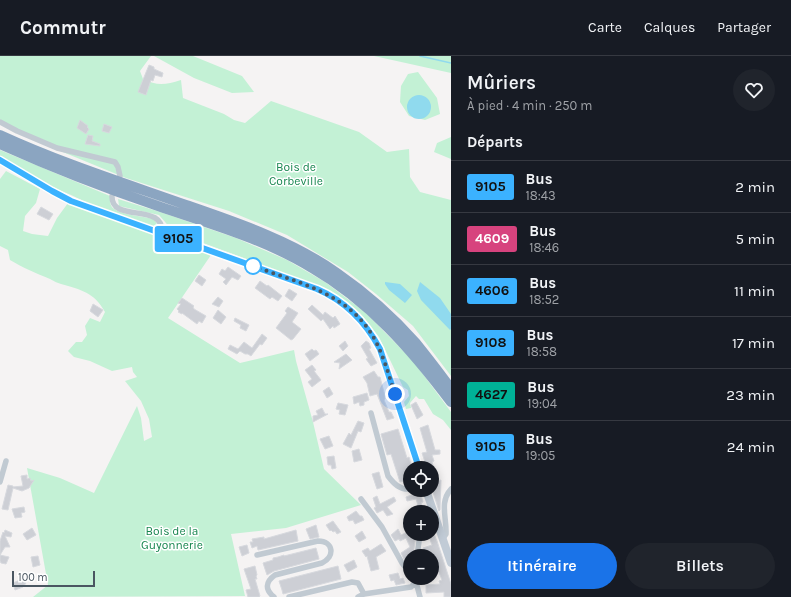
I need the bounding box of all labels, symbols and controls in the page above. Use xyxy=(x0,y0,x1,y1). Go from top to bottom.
text: Commutr xyxy=(20,17,106,39)
text: Carte xyxy=(588,19,622,36)
text: Calques xyxy=(644,19,695,36)
text: Partager xyxy=(717,19,771,36)
button: heart xyxy=(733,69,775,111)
text: Mûriers xyxy=(467,72,536,94)
text: À pied · 4 min · 250 m xyxy=(467,98,592,113)
text: Départs xyxy=(467,133,523,151)
park label: Bois de Corbeville xyxy=(269,160,323,188)
text: Bus xyxy=(526,170,553,188)
text: 9105 xyxy=(475,178,506,195)
text: 2 min xyxy=(735,178,775,196)
text: 18:43 xyxy=(526,188,556,203)
text: Bus xyxy=(529,222,556,240)
line badge: 9105 xyxy=(150,226,206,252)
text: 9105 xyxy=(163,230,193,247)
text: 4609 xyxy=(475,230,509,247)
text: 5 min xyxy=(735,230,775,248)
text: 18:46 xyxy=(529,240,559,255)
unlabelled marker xyxy=(244,257,262,275)
text: Bus xyxy=(529,274,556,292)
text: 4606 xyxy=(475,282,509,299)
text: 11 min xyxy=(734,282,775,300)
text: 18:52 xyxy=(529,292,559,307)
text: Bus xyxy=(526,326,553,344)
text: 9108 xyxy=(475,334,506,351)
text: 17 min xyxy=(732,334,775,352)
text: 18:58 xyxy=(526,344,557,359)
text: Bus xyxy=(527,378,554,396)
your location xyxy=(385,384,405,404)
text: 4627 xyxy=(475,386,507,403)
text: 23 min xyxy=(726,386,775,404)
text: 19:04 xyxy=(527,396,557,411)
text: Bus xyxy=(526,430,553,448)
text: 9105 xyxy=(475,438,506,455)
text: 24 min xyxy=(727,438,775,456)
text: 19:05 xyxy=(526,448,555,463)
map controls xyxy=(403,461,439,585)
button: locate xyxy=(403,461,439,497)
button: + xyxy=(403,505,439,541)
park label: Bois de la Guyonnerie xyxy=(141,524,203,552)
button: Itinéraire xyxy=(467,543,617,589)
button: Billets xyxy=(625,543,775,589)
button: − xyxy=(403,549,439,585)
scale bar xyxy=(12,569,95,588)
text: 100 m xyxy=(18,571,48,584)

